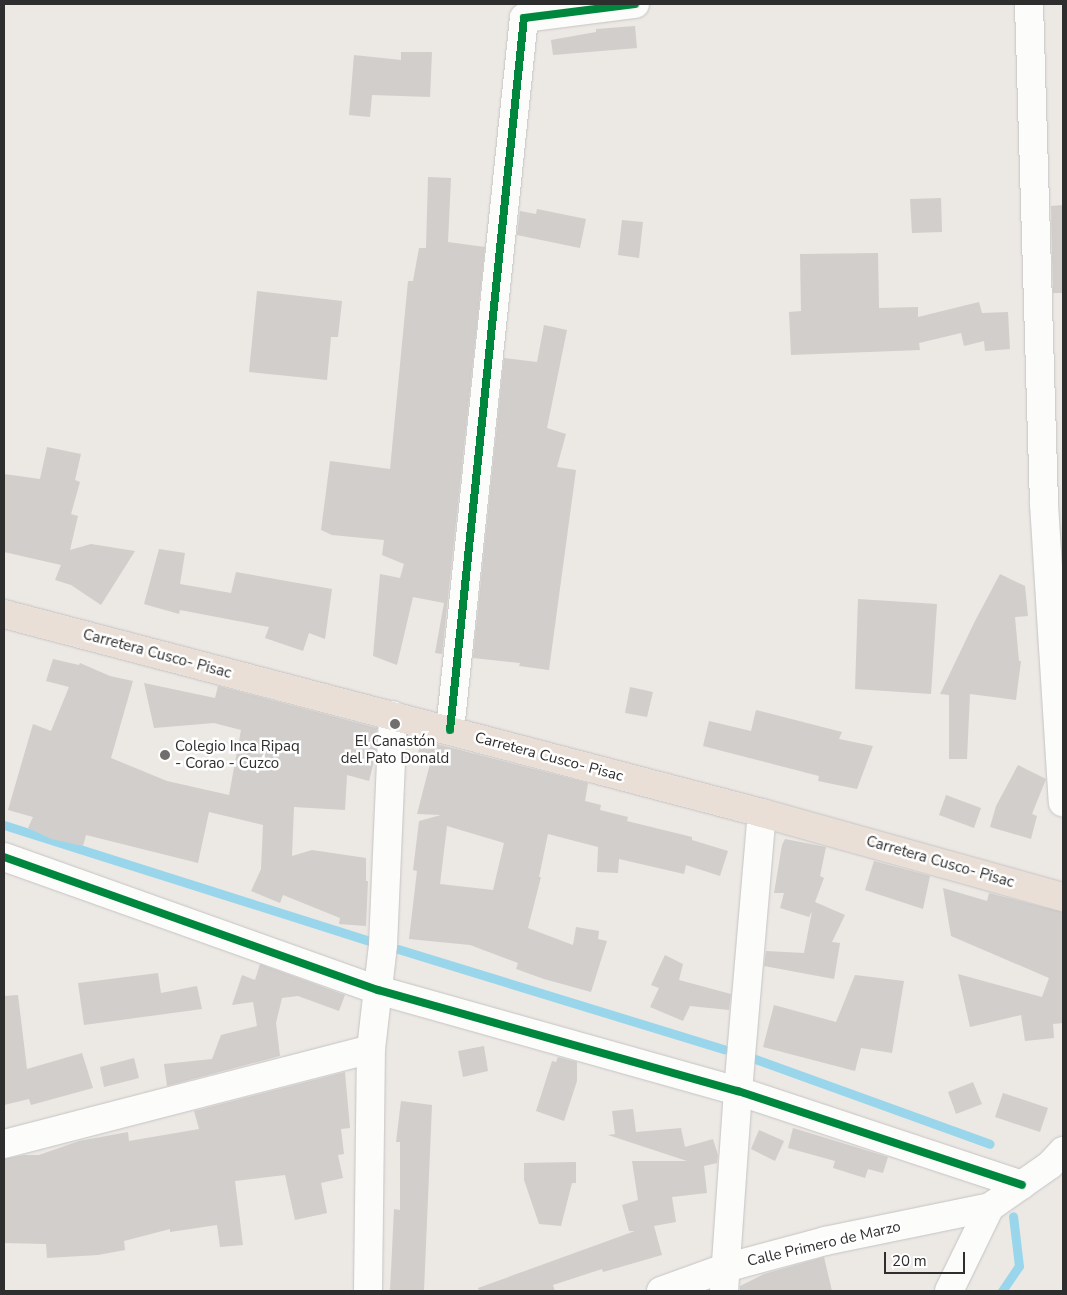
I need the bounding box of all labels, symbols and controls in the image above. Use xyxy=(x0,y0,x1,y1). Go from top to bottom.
street label: Carretera Cusco- Pisac xyxy=(81,626,233,682)
marker: El Canastón del Pato Donald xyxy=(389,718,401,730)
street label: Carretera Cusco- Pisac xyxy=(473,729,625,785)
place label: El Canastón del Pato Donald xyxy=(341,732,449,767)
place label: Colegio Inca Ripaq - Corao - Cuzco xyxy=(175,737,300,772)
marker: Colegio Inca Ripaq - Corao - Cuzco xyxy=(159,749,171,761)
street label: Carretera Cusco- Pisac xyxy=(864,832,1016,892)
street label: Calle Primero de Marzo xyxy=(746,1218,902,1270)
scale bar xyxy=(887,1242,968,1274)
text: 20 m xyxy=(892,1251,927,1271)

